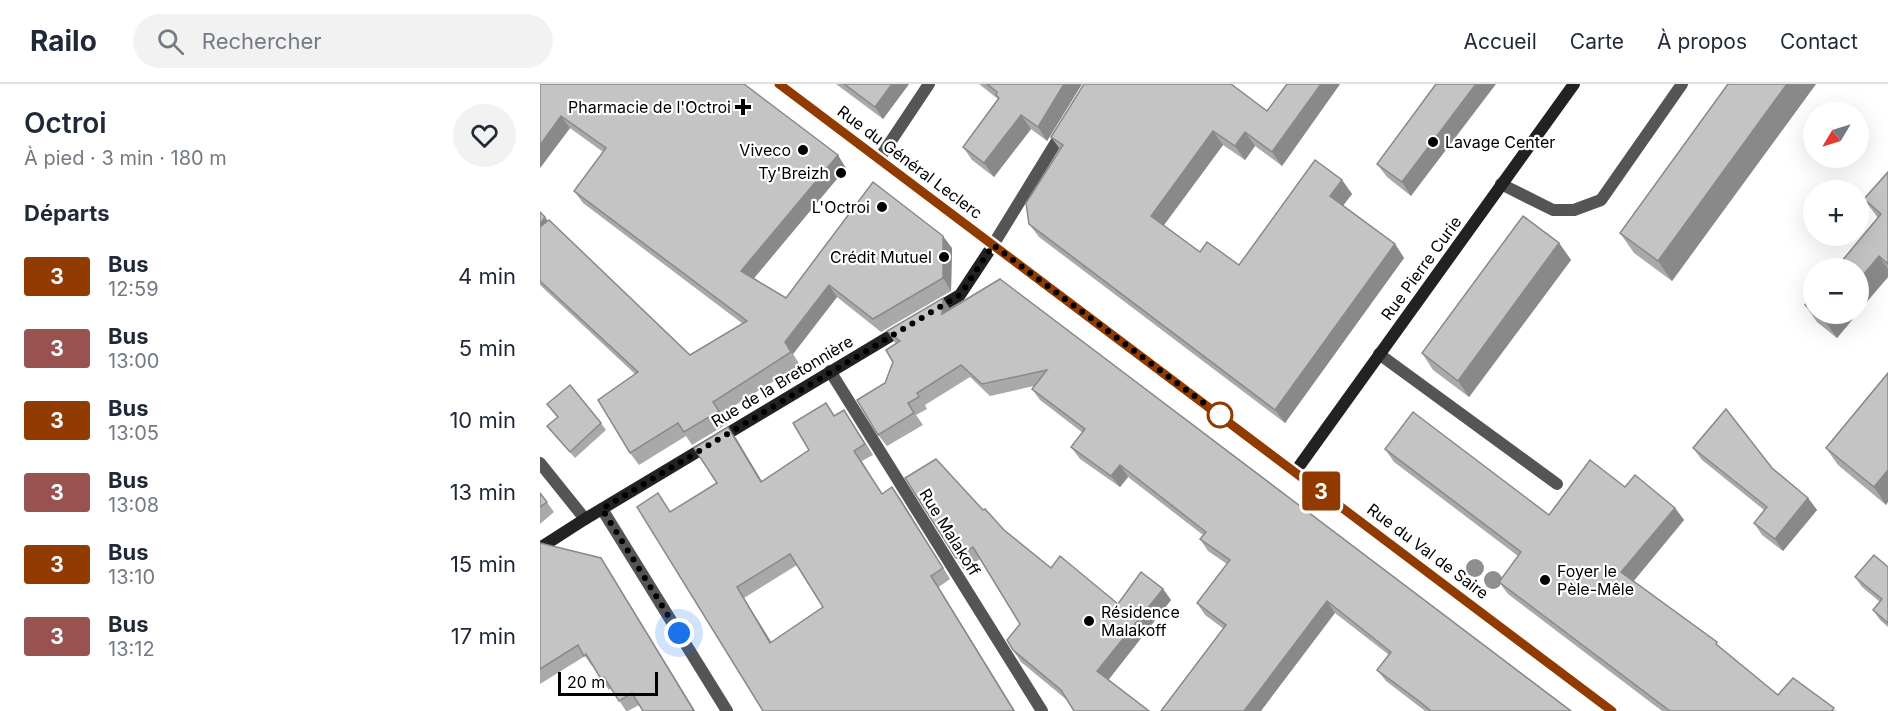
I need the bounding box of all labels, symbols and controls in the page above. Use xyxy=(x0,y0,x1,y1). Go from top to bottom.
search box xyxy=(133,14,553,68)
text: Railo xyxy=(30,24,97,58)
icon: search xyxy=(154,25,187,58)
text: Rechercher xyxy=(202,28,322,54)
text: Accueil xyxy=(1463,29,1537,54)
text: Carte xyxy=(1570,29,1624,54)
text: À propos xyxy=(1657,29,1747,54)
text: Contact xyxy=(1780,29,1858,54)
place label: Pharmacie de l'Octroi xyxy=(568,97,731,117)
marker: Pharmacie de l'Octroi xyxy=(736,100,750,114)
street label: Rue du Général Leclerc xyxy=(834,101,986,223)
north arrow xyxy=(1803,102,1869,168)
map controls xyxy=(1803,102,1869,324)
button: heart xyxy=(453,104,516,167)
text: Octroi xyxy=(24,106,107,140)
place label: Lavage Center xyxy=(1445,132,1555,152)
marker: Lavage Center xyxy=(1426,135,1440,149)
place label: Viveco xyxy=(739,140,791,160)
marker: Viveco xyxy=(796,143,810,157)
text: À pied · 3 min · 180 m xyxy=(24,146,227,170)
place label: Ty'Breizh xyxy=(758,163,829,183)
marker: Ty'Breizh xyxy=(834,166,848,180)
button: + xyxy=(1803,180,1869,246)
place label: L'Octroi xyxy=(812,197,870,217)
text: Départs xyxy=(24,200,109,226)
marker: L'Octroi xyxy=(875,200,889,214)
street label: Rue Pierre Curie xyxy=(1377,212,1465,324)
place label: Crédit Mutuel xyxy=(830,247,932,267)
marker: Crédit Mutuel xyxy=(937,250,951,264)
text: Bus xyxy=(108,251,149,277)
button: − xyxy=(1803,258,1869,324)
text: 4 min xyxy=(458,263,516,289)
text: 3 xyxy=(50,264,64,289)
text: 12:59 xyxy=(108,277,159,301)
text: Bus xyxy=(108,323,149,349)
street label: Rue de la Bretonnière xyxy=(707,331,857,431)
text: 5 min xyxy=(459,335,516,361)
text: 3 xyxy=(50,336,64,361)
text: 13:00 xyxy=(108,349,159,373)
text: Bus xyxy=(108,395,149,421)
unlabelled marker xyxy=(1207,402,1233,428)
text: 10 min xyxy=(449,407,516,433)
text: 3 xyxy=(50,408,64,433)
text: 13:05 xyxy=(108,421,159,445)
text: Bus xyxy=(108,467,149,493)
line badge: 3 xyxy=(1302,472,1340,510)
text: 13 min xyxy=(450,479,516,505)
text: 3 xyxy=(1314,479,1328,504)
text: 3 xyxy=(50,480,64,505)
street label: Rue Malakoff xyxy=(915,485,985,579)
text: 13:08 xyxy=(108,493,159,517)
street label: Rue du Val de Saire xyxy=(1363,499,1493,603)
text: Bus xyxy=(108,539,149,565)
text: 15 min xyxy=(450,551,516,577)
text: 3 xyxy=(50,552,64,577)
place label: Foyer le Pèle-Mêle xyxy=(1557,561,1634,599)
text: 13:10 xyxy=(108,565,155,589)
marker: Foyer le Pèle-Mêle xyxy=(1538,573,1552,587)
place label: Résidence Malakoff xyxy=(1101,602,1180,640)
text: Bus xyxy=(108,611,149,637)
marker: Résidence Malakoff xyxy=(1082,614,1096,628)
your location xyxy=(664,618,694,648)
text: 17 min xyxy=(451,623,516,649)
text: 3 xyxy=(50,624,64,649)
text: 13:12 xyxy=(108,637,155,661)
scale bar xyxy=(558,669,658,696)
text: 20 m xyxy=(567,672,605,692)

